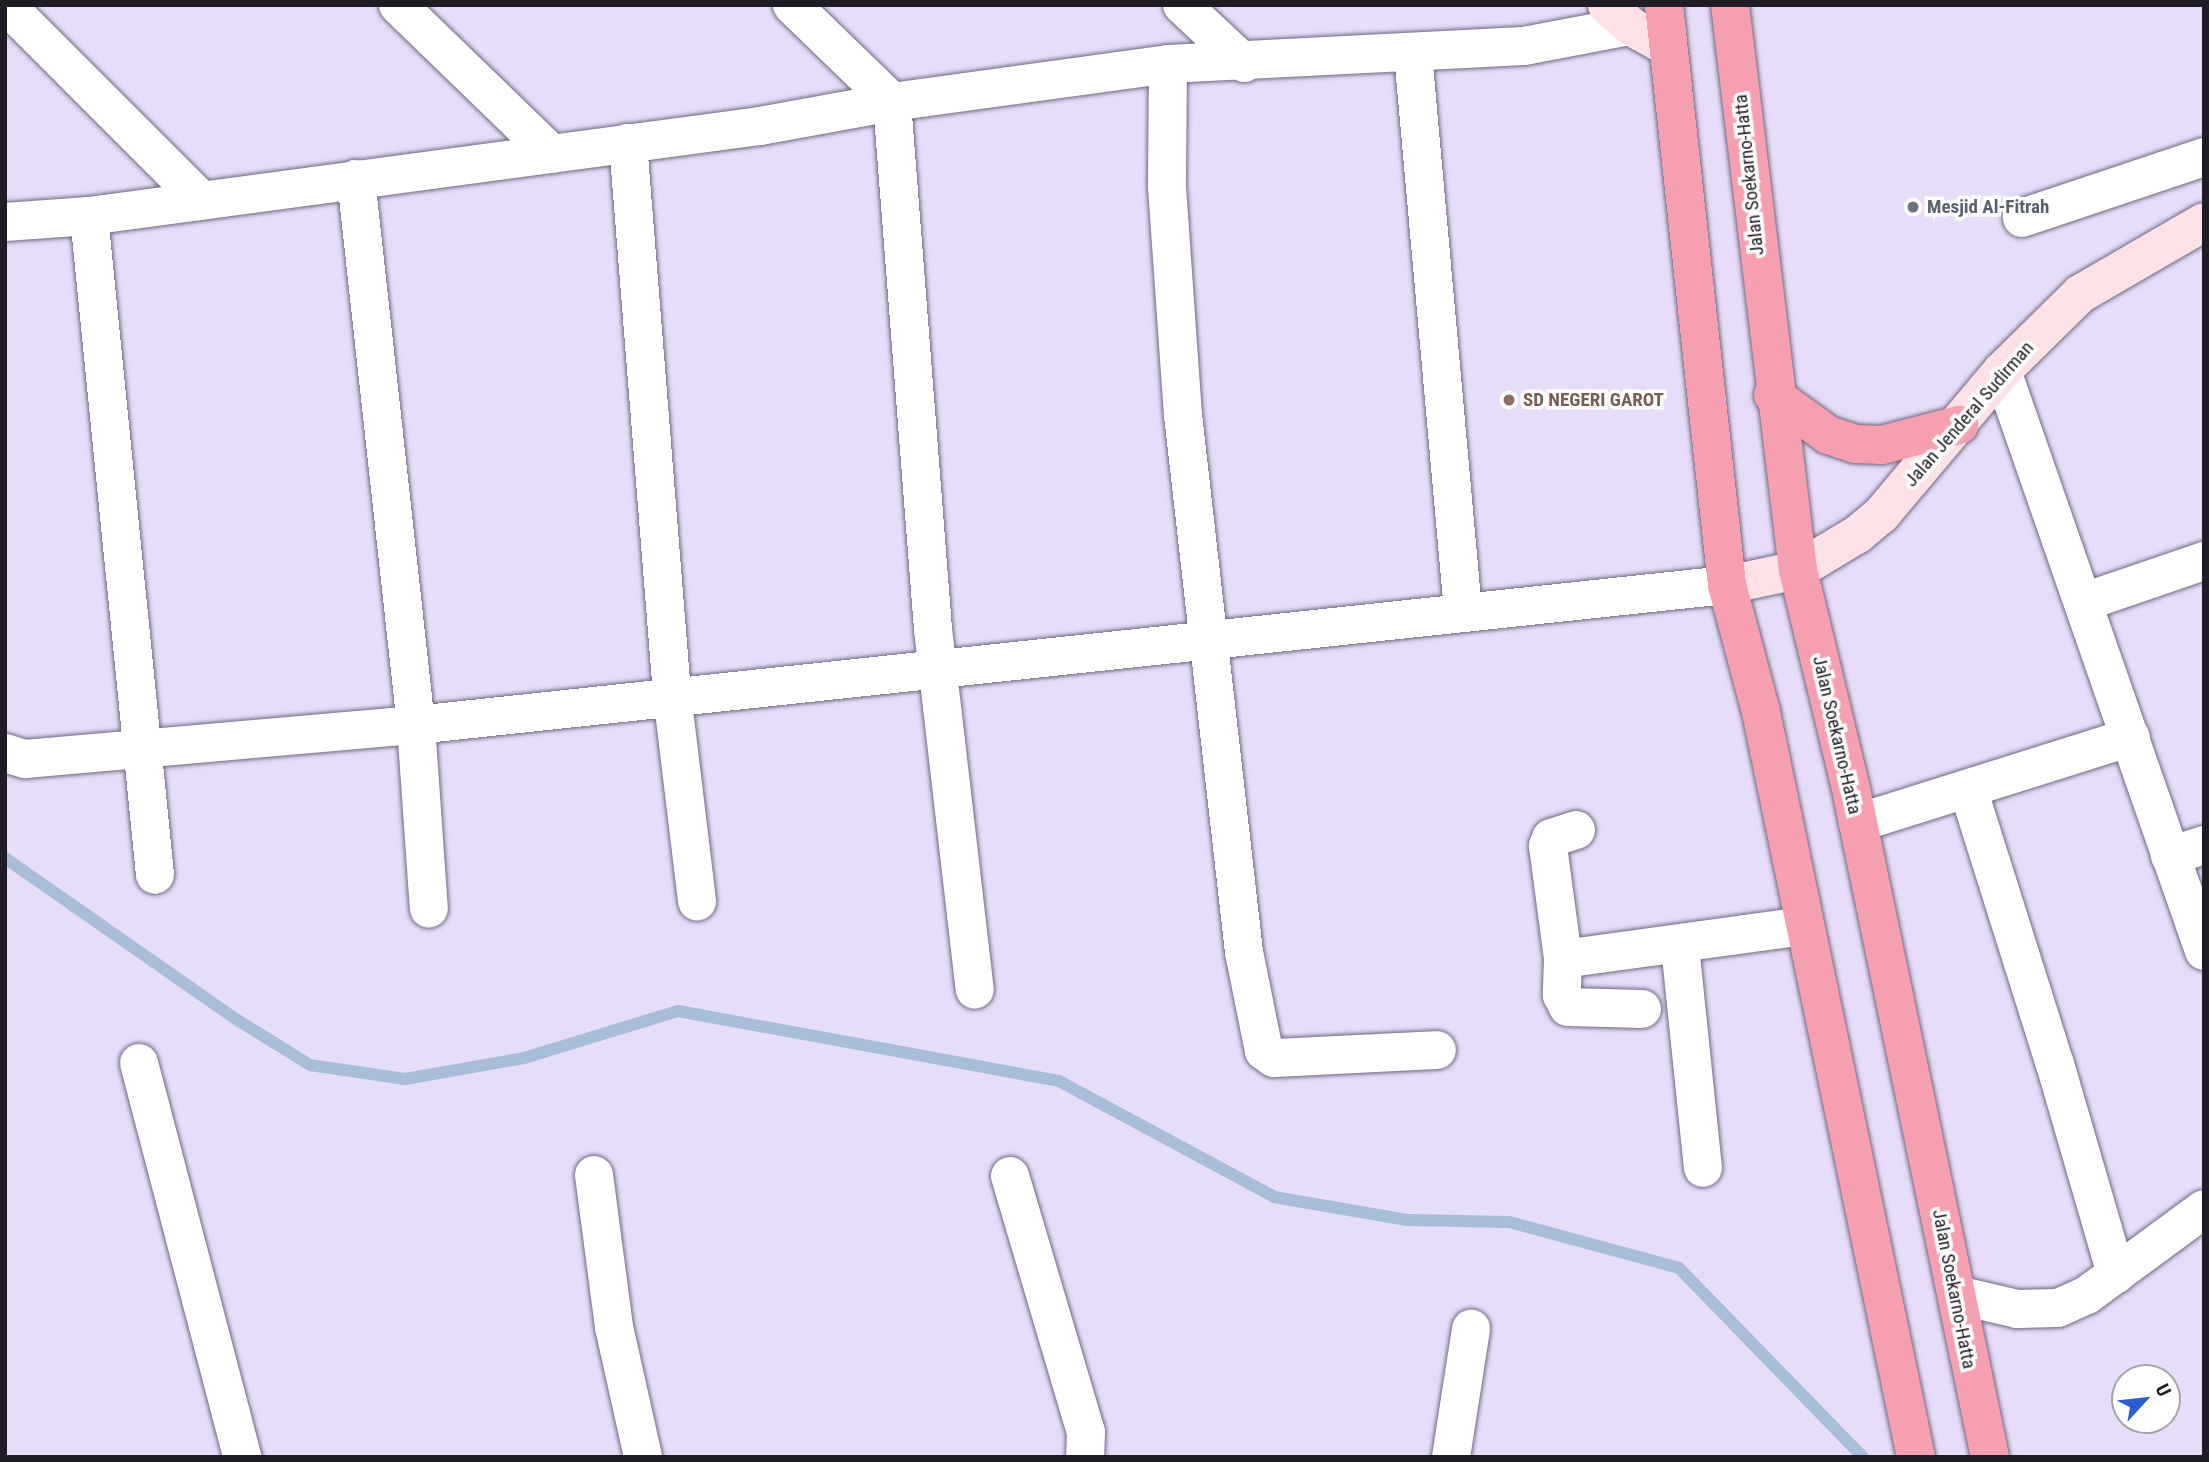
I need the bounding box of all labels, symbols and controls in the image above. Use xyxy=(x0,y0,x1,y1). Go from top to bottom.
street label: Jalan Soekarno-Hatta xyxy=(1729,93,1769,257)
place label: Mesjid Al-Fitrah xyxy=(1927,196,2049,218)
marker: Mesjid Al-Fitrah xyxy=(1905,199,1921,215)
street label: Jalan Jenderal Sudirman xyxy=(1900,337,2038,491)
place label: SD NEGERI GAROT xyxy=(1523,389,1664,411)
marker: SD NEGERI GAROT xyxy=(1501,392,1517,408)
street label: Jalan Soekarno-Hatta xyxy=(1808,654,1866,816)
street label: Jalan Soekarno-Hatta xyxy=(1927,1207,1981,1371)
north arrow xyxy=(2111,1364,2181,1434)
text: U xyxy=(2151,1380,2176,1400)

